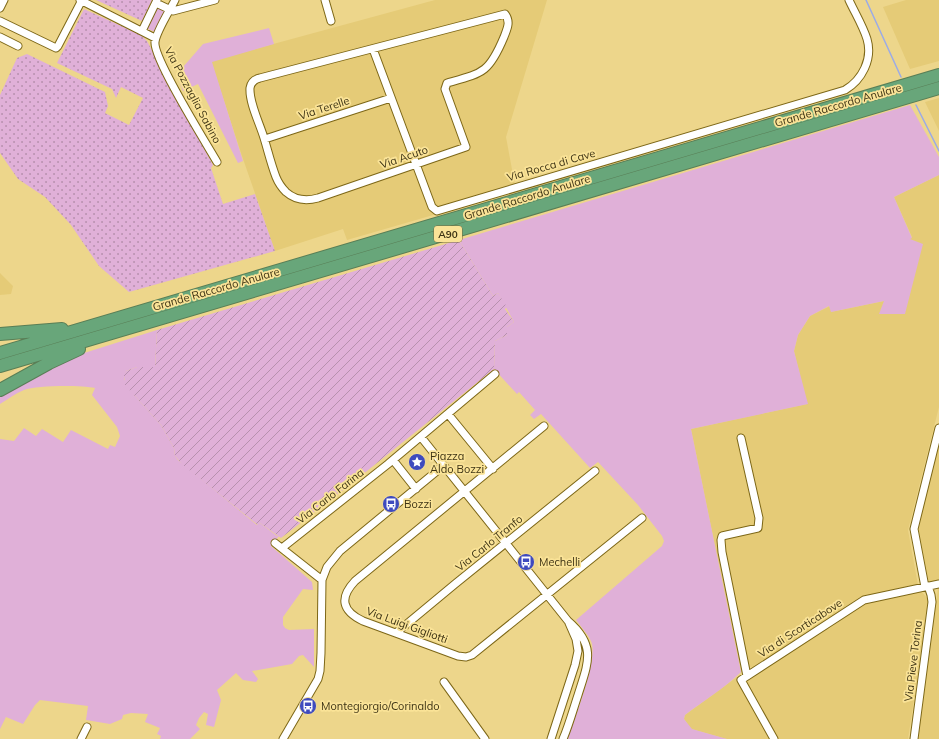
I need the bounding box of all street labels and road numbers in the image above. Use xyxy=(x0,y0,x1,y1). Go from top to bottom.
street label: Via Pozzaglia Sabino xyxy=(162,44,224,146)
street label: Grande Raccordo Anulare xyxy=(773,80,903,130)
street label: Via Terelle xyxy=(297,93,351,123)
street label: Via Acuto xyxy=(378,142,430,172)
street label: Via Rocca di Cave xyxy=(505,146,597,184)
street label: Grande Raccordo Anulare xyxy=(462,171,592,223)
road number: A90 xyxy=(434,226,462,242)
street label: Grande Raccordo Anulare xyxy=(151,264,281,314)
street label: Via Carlo Farina xyxy=(293,465,367,527)
street label: Via Carlo Tranfo xyxy=(453,512,525,574)
street label: Via di Scorticabove xyxy=(755,596,845,660)
street label: Via Luigi Gigliotti xyxy=(364,604,450,646)
street label: Via Pieve Torina xyxy=(901,620,925,702)

